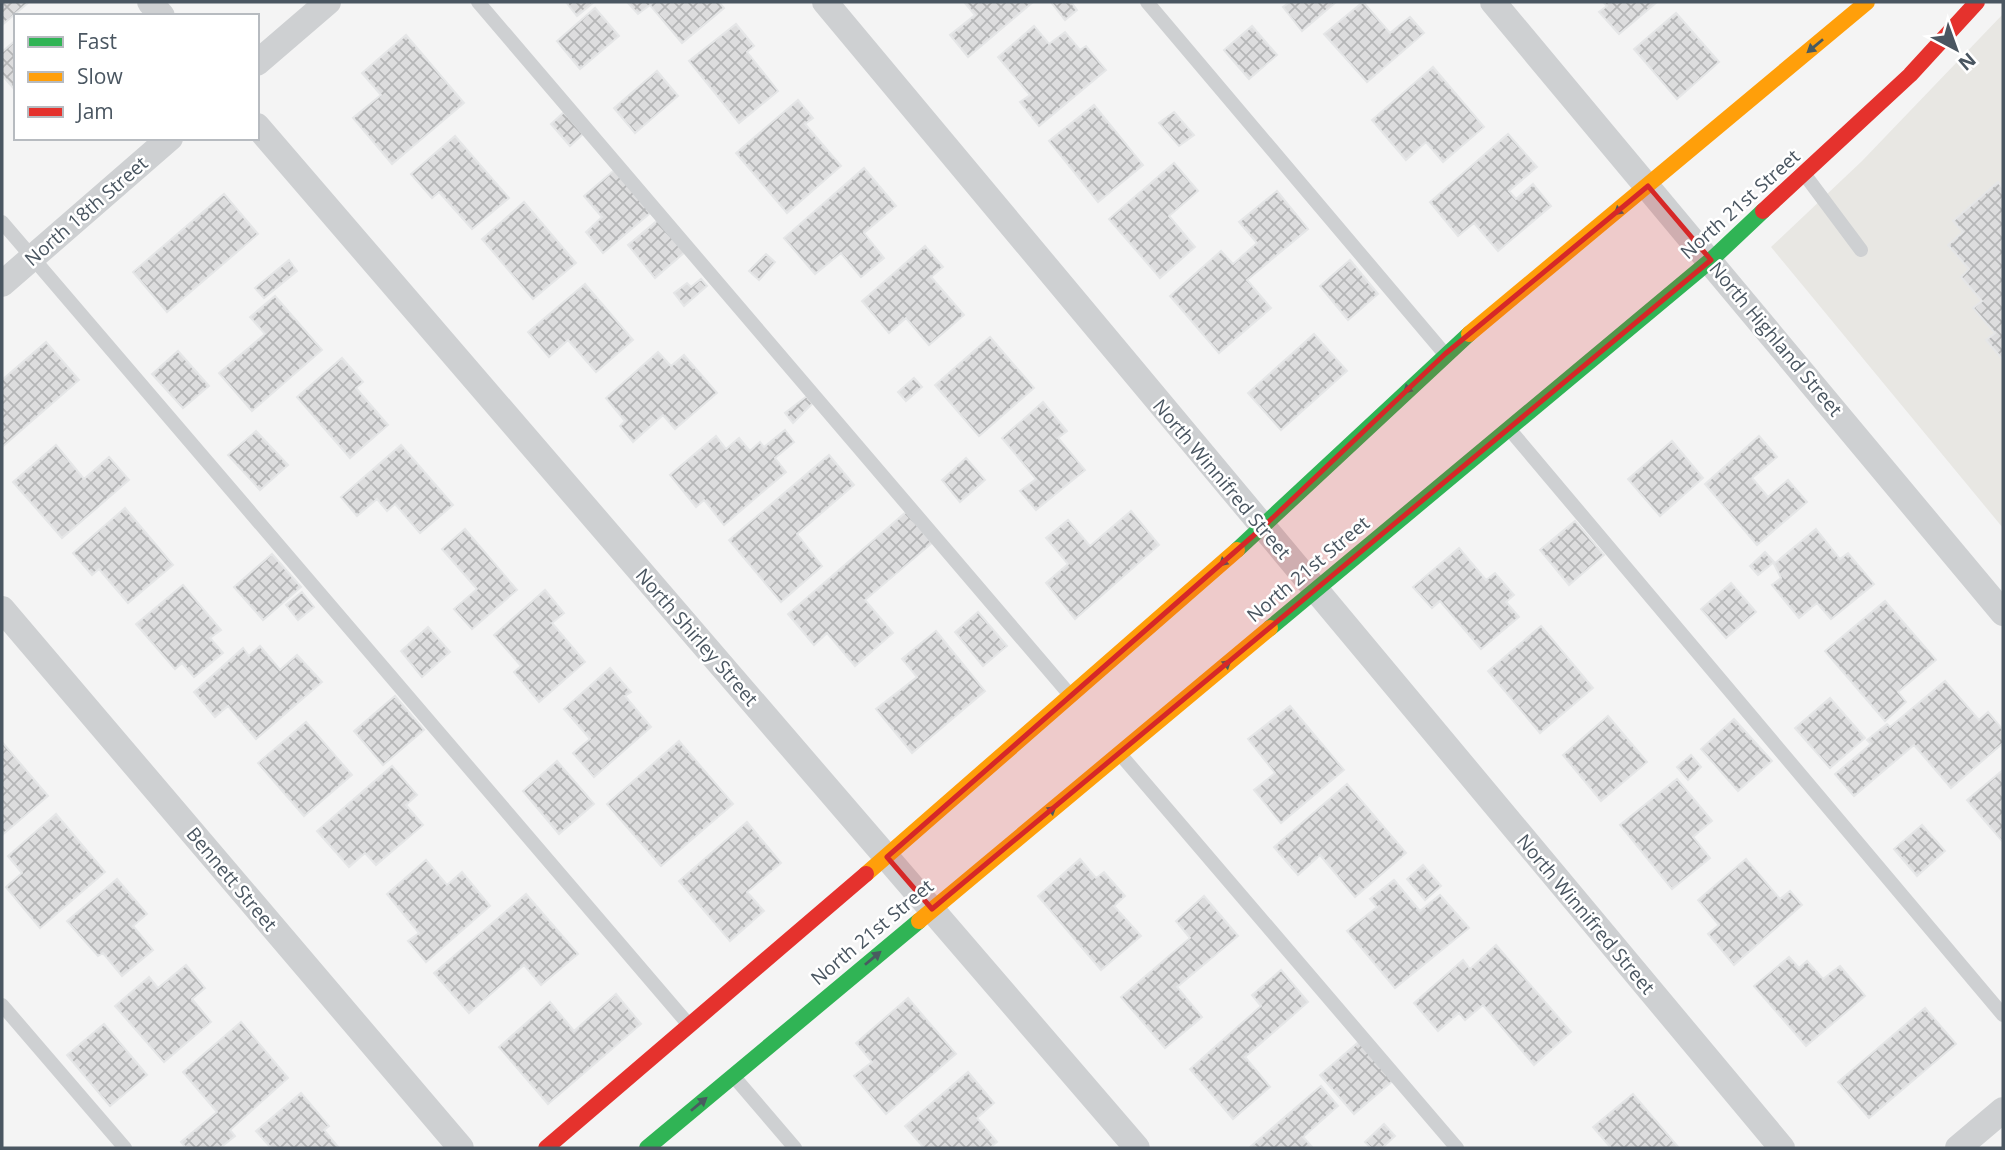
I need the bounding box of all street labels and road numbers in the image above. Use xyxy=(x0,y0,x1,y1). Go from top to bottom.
street label: North 21st Street xyxy=(1675,143,1806,265)
street label: North 18th Street xyxy=(19,150,153,272)
street label: North Highland Street xyxy=(1704,256,1849,422)
street label: North Winnifred Street xyxy=(1147,393,1297,565)
street label: North 21st Street xyxy=(1241,510,1375,628)
street label: North Shirley Street xyxy=(630,563,764,712)
street label: Bennett Street xyxy=(181,821,283,937)
street label: North Winnifred Street xyxy=(1511,828,1661,1000)
street label: North 21st Street xyxy=(805,873,939,991)

